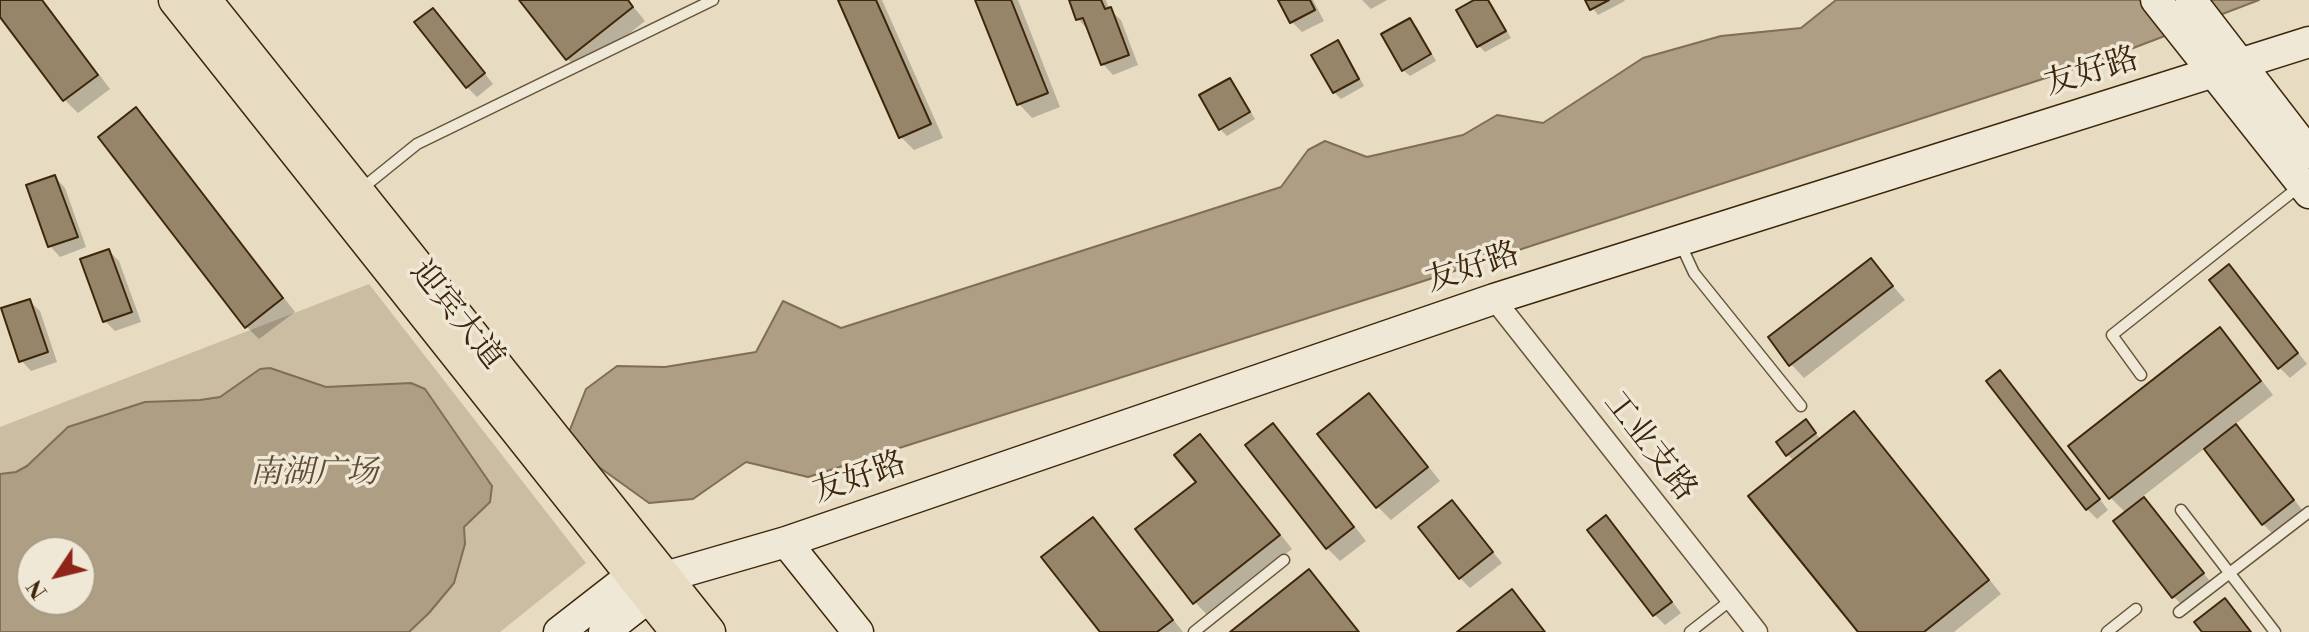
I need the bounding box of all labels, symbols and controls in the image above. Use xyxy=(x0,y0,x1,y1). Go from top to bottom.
street label: 友好路 xyxy=(2040,41,2144,105)
street label: 友好路 xyxy=(1421,236,1525,302)
street label: 迎宾大道 xyxy=(401,254,511,378)
street label: 工业支路 xyxy=(1594,385,1704,509)
street label: 友好路 xyxy=(808,445,912,513)
park label: 南湖广场 xyxy=(250,455,378,493)
north arrow xyxy=(16,536,96,616)
text: N xyxy=(22,574,54,604)

